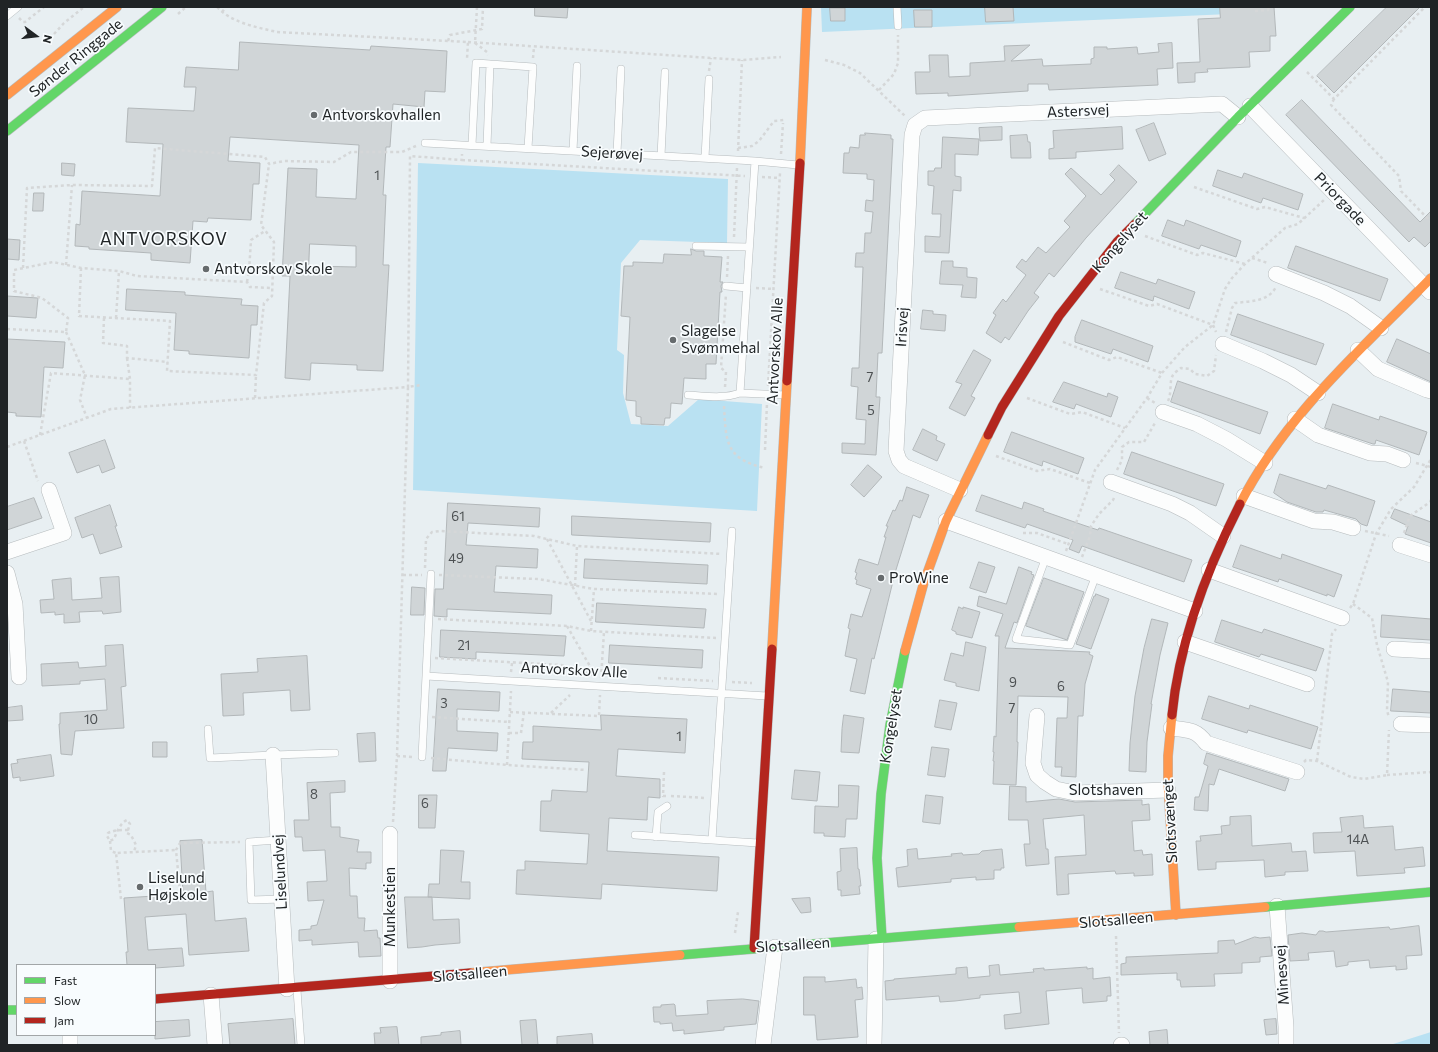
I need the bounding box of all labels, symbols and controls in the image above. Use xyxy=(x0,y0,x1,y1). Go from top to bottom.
street label: Sønder Ringgade xyxy=(26,15,126,101)
north arrow xyxy=(16,16,56,56)
text: N xyxy=(41,34,55,45)
street label: Astersvej xyxy=(1046,100,1110,122)
place label: Antvorskovhallen xyxy=(322,106,441,124)
marker: Antvorskovhallen xyxy=(309,110,319,120)
street label: Sejerøvej xyxy=(581,142,643,164)
house number: 1 xyxy=(374,168,380,184)
street label: Priorgade xyxy=(1310,169,1370,229)
street label: Kongelyset xyxy=(1089,208,1151,276)
district label: ANTVORSKOV xyxy=(100,229,228,249)
place label: Antvorskov Skole xyxy=(214,260,332,278)
marker: Antvorskov Skole xyxy=(201,264,211,274)
street label: Antvorskov Alle xyxy=(763,297,787,405)
street label: Irisvej xyxy=(892,307,912,347)
place label: Slagelse Svømmehal xyxy=(681,322,760,357)
marker: Slagelse Svømmehal xyxy=(668,335,678,345)
house number: 7 xyxy=(867,370,873,386)
house number: 5 xyxy=(867,403,875,419)
house number: 61 xyxy=(451,509,465,525)
house number: 49 xyxy=(448,551,464,567)
place label: ProWine xyxy=(889,569,949,587)
marker: ProWine xyxy=(876,573,886,583)
house number: 21 xyxy=(458,638,470,654)
street label: Antvorskov Alle xyxy=(520,658,628,682)
house number: 9 xyxy=(1009,675,1017,691)
house number: 6 xyxy=(1057,679,1065,695)
street label: Kongelyset xyxy=(876,687,906,765)
house number: 3 xyxy=(440,696,448,712)
house number: 7 xyxy=(1009,701,1015,717)
house number: 10 xyxy=(84,712,98,728)
house number: 1 xyxy=(676,729,682,745)
street label: Slotsvænget xyxy=(1159,778,1181,864)
street label: Slotshaven xyxy=(1069,781,1143,799)
house number: 8 xyxy=(310,787,318,803)
house number: 6 xyxy=(421,796,429,812)
house number: 14A xyxy=(1347,832,1369,848)
street label: Liselundvej xyxy=(269,834,291,910)
street label: Munkestien xyxy=(381,867,399,947)
place label: Liselund Højskole xyxy=(148,869,207,904)
marker: Liselund Højskole xyxy=(135,882,145,892)
street label: Slotsalleen xyxy=(1078,908,1154,932)
street label: Slotsalleen xyxy=(755,933,831,957)
street label: Minesvej xyxy=(1271,944,1293,1006)
street label: Slotsalleen xyxy=(432,962,508,986)
legend xyxy=(16,964,156,1036)
text: Fast xyxy=(54,973,77,987)
text: Slow xyxy=(54,993,81,1007)
text: Jam xyxy=(54,1013,74,1027)

